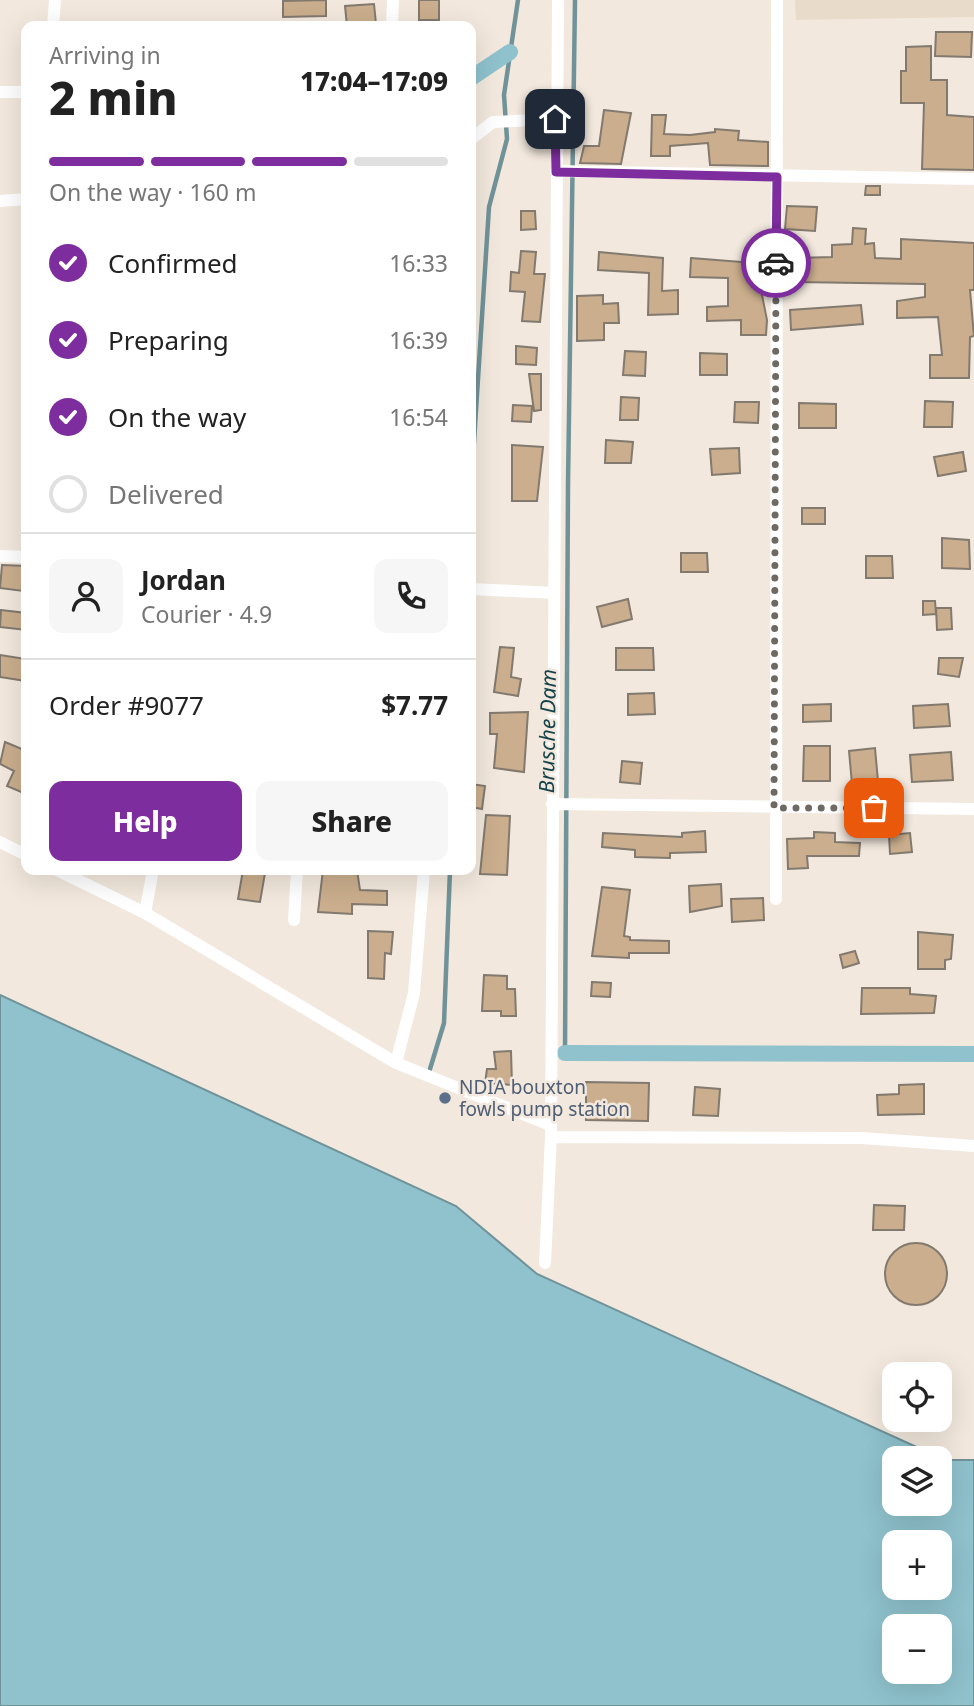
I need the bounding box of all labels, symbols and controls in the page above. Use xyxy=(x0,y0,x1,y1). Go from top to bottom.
text: Arriving in xyxy=(49,39,161,71)
text: 17:04–17:09 xyxy=(300,63,448,99)
text: 2 min xyxy=(49,66,178,128)
pin xyxy=(525,89,585,149)
icon: home xyxy=(536,100,574,138)
text: On the way · 160 m xyxy=(49,176,256,208)
courier xyxy=(741,228,811,298)
icon: check xyxy=(49,244,87,282)
icon: car xyxy=(757,244,795,282)
text: Confirmed xyxy=(108,245,238,281)
text: 16:33 xyxy=(389,247,448,279)
icon: check xyxy=(49,321,87,359)
text: Preparing xyxy=(108,322,229,358)
text: 16:39 xyxy=(389,324,448,356)
icon: check xyxy=(49,398,87,436)
text: On the way xyxy=(108,399,246,435)
text: 16:54 xyxy=(389,401,448,433)
text: Delivered xyxy=(108,476,224,512)
button: person xyxy=(49,559,123,633)
button: phone xyxy=(374,559,448,633)
text: Jordan xyxy=(141,562,226,598)
text: Courier · 4.9 xyxy=(141,598,272,630)
water label: Brusche Dam xyxy=(532,669,562,793)
text: Order #9077 xyxy=(49,687,204,723)
text: $7.77 xyxy=(381,687,448,723)
pin xyxy=(844,778,904,838)
button: Help xyxy=(49,781,242,861)
button: Share xyxy=(256,781,448,861)
icon: bag xyxy=(855,789,893,827)
place label: NDIA bouxton fowls pump station xyxy=(459,1074,630,1122)
marker: NDIA bouxton fowls pump station xyxy=(437,1090,453,1106)
map controls xyxy=(882,1362,952,1684)
button: locate xyxy=(882,1362,952,1432)
button: layers xyxy=(882,1446,952,1516)
button: + xyxy=(882,1530,952,1600)
button: − xyxy=(882,1614,952,1684)

